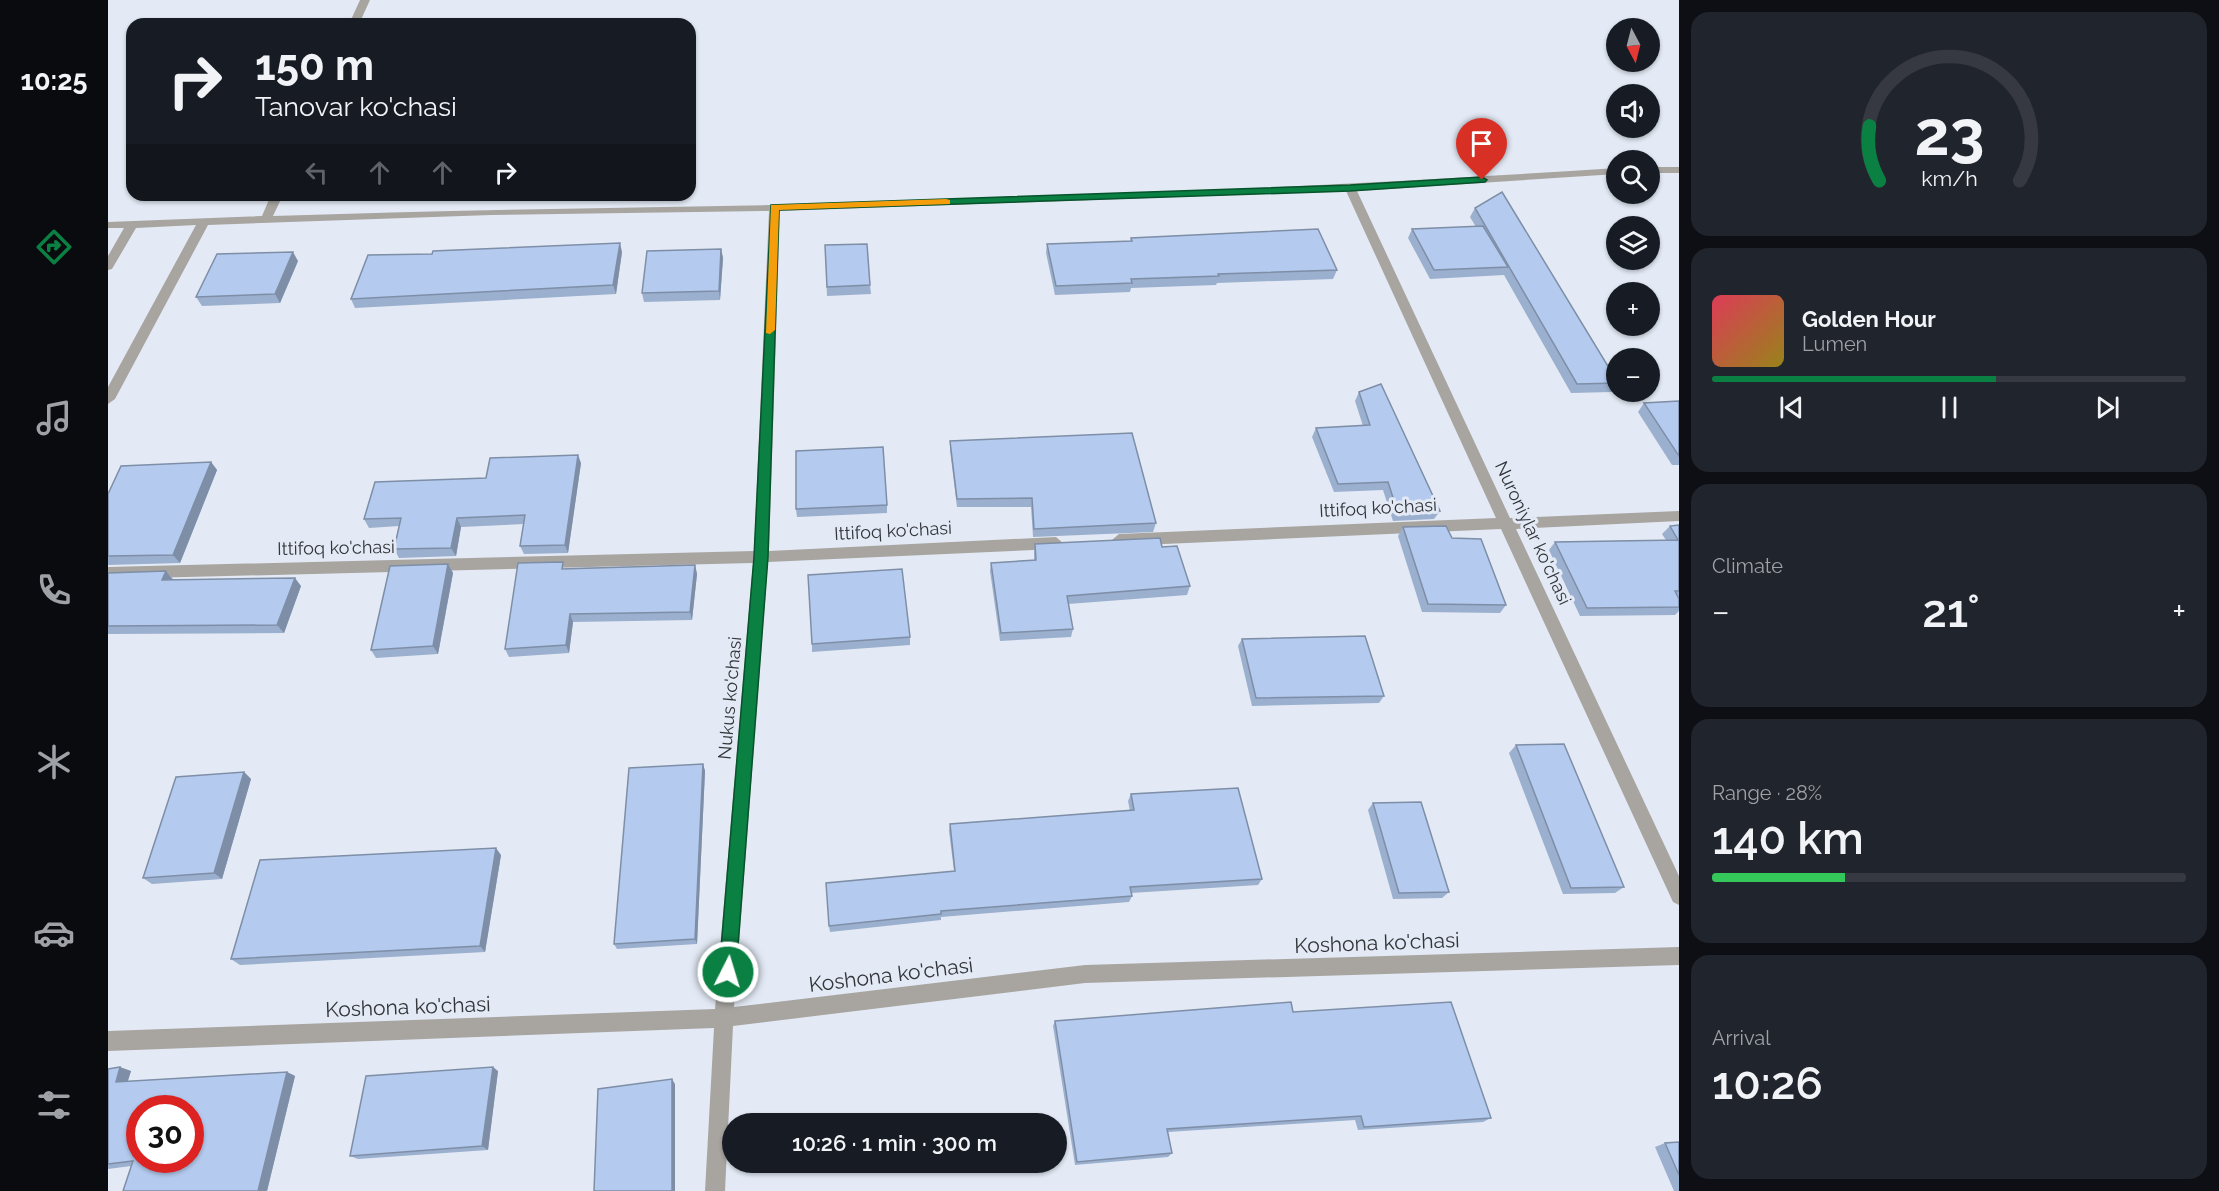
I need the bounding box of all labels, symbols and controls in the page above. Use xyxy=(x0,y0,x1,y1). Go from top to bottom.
north arrow xyxy=(1606,18,1660,72)
map controls xyxy=(1606,18,1660,402)
text: 150 m xyxy=(255,41,374,90)
icon: right xyxy=(156,42,234,120)
text: 10:25 xyxy=(21,65,87,96)
button: sound xyxy=(1606,84,1660,138)
text: Tanovar ko'chasi xyxy=(255,91,457,122)
text: 23 xyxy=(1914,96,1984,170)
pin xyxy=(1456,118,1507,180)
icon: arrive xyxy=(1465,127,1498,160)
button: search xyxy=(1606,150,1660,204)
icon: left xyxy=(300,156,333,189)
icon: ahead xyxy=(363,156,396,189)
icon: ahead xyxy=(426,156,459,189)
icon: right xyxy=(489,156,522,189)
text: km/h xyxy=(1921,166,1977,191)
button: layers xyxy=(1606,216,1660,270)
icon: directions xyxy=(33,226,75,268)
button: + xyxy=(1606,282,1660,336)
text: Golden Hour xyxy=(1802,306,1936,332)
text: Lumen xyxy=(1802,332,1867,356)
button: − xyxy=(1606,348,1660,402)
icon: previous xyxy=(1775,391,1808,424)
icon: pause xyxy=(1933,391,1966,424)
icon: next xyxy=(2091,391,2124,424)
icon: music xyxy=(33,397,75,439)
street label: Nuroniylar ko'chasi xyxy=(1491,458,1576,608)
street label: Ittifoq ko'chasi xyxy=(1319,494,1437,521)
street label: Ittifoq ko'chasi xyxy=(834,517,952,544)
street label: Ittifoq ko'chasi xyxy=(277,536,395,559)
text: Climate xyxy=(1712,554,1783,578)
icon: phone xyxy=(33,569,75,611)
text: 21° xyxy=(1922,585,1980,638)
text: − xyxy=(1712,592,1730,631)
text: + xyxy=(2172,592,2186,631)
street label: Nukus ko'chasi xyxy=(714,636,745,760)
icon: climate xyxy=(33,741,75,783)
text: Range · 28% xyxy=(1712,781,1822,805)
text: 140 km xyxy=(1712,812,1864,865)
icon: car xyxy=(33,912,75,954)
street label: Koshona ko'chasi xyxy=(1294,927,1460,958)
position arrow xyxy=(696,940,760,1004)
street label: Koshona ko'chasi xyxy=(807,952,975,997)
street label: Koshona ko'chasi xyxy=(325,991,491,1022)
text: Arrival xyxy=(1712,1026,1771,1050)
text: 10:26 xyxy=(1712,1057,1823,1110)
icon: filters xyxy=(33,1084,75,1126)
speed limit sign: 30 xyxy=(126,1095,204,1173)
text: 10:26 · 1 min · 300 m xyxy=(792,1130,997,1156)

